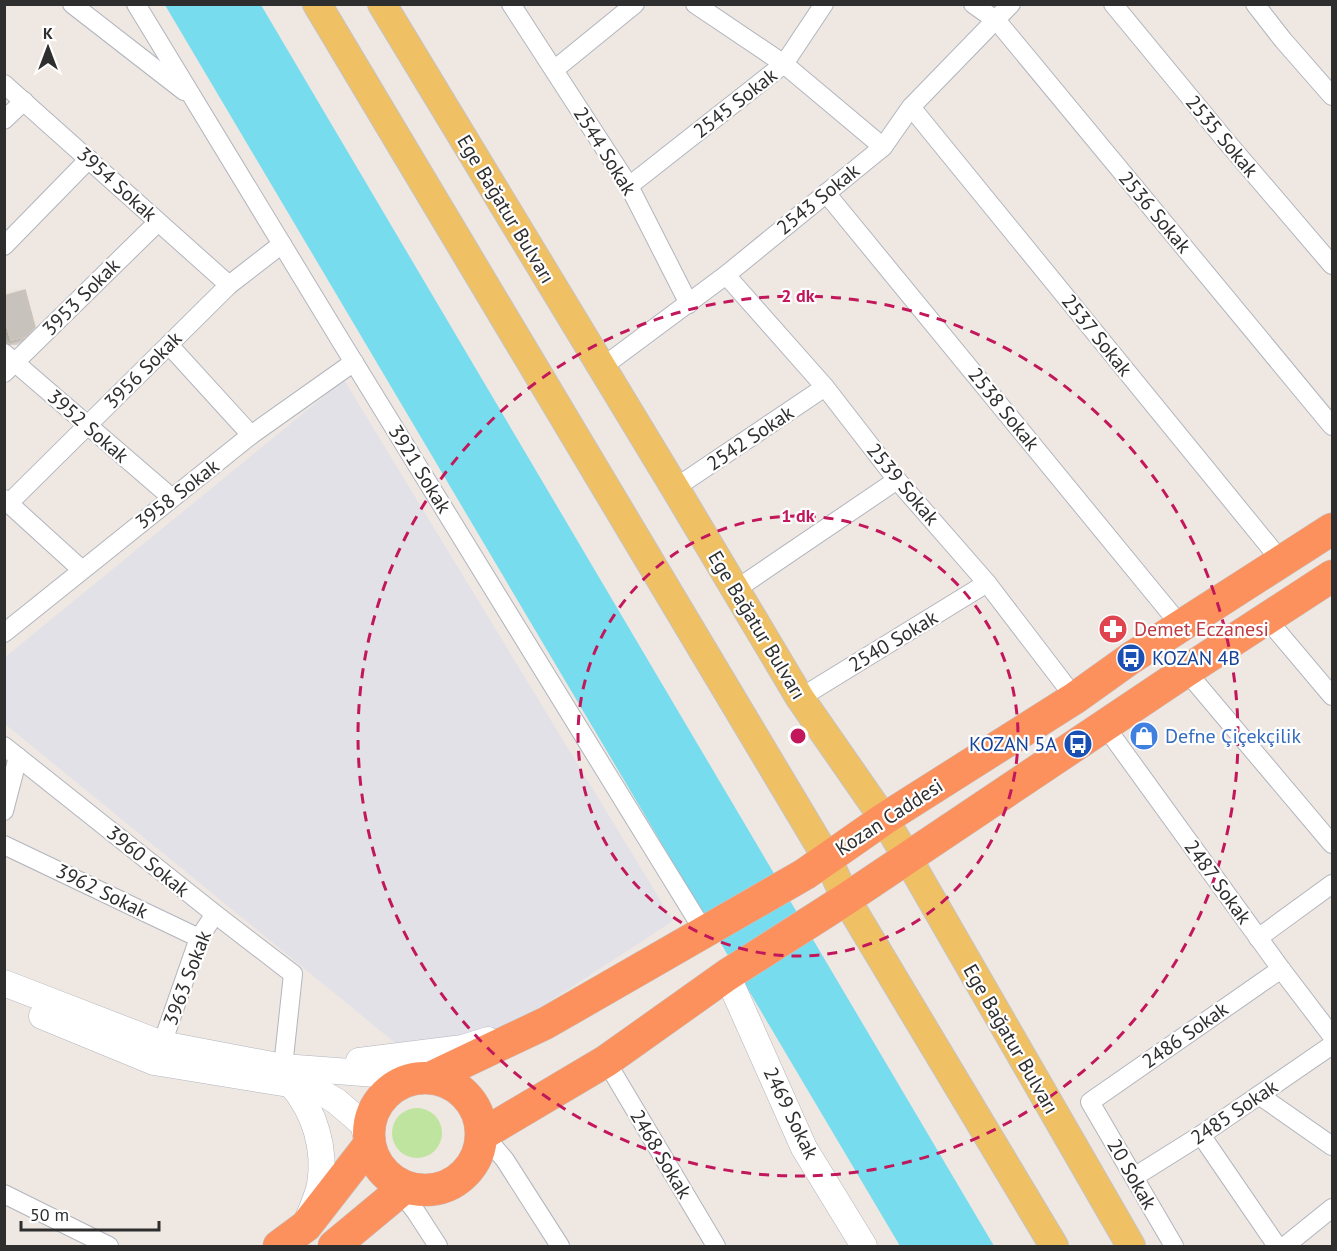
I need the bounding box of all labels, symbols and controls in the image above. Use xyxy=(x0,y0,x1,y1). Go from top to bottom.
north arrow xyxy=(18,18,78,78)
text: K xyxy=(43,23,53,43)
street label: 2545 Sokak xyxy=(688,62,782,144)
street label: 2535 Sokak xyxy=(1180,90,1264,183)
street label: 2544 Sokak xyxy=(568,102,643,200)
street label: Ege Bağatur Bulvarı xyxy=(451,130,561,288)
street label: 3954 Sokak xyxy=(71,141,163,227)
street label: 2543 Sokak xyxy=(771,157,865,240)
street label: 2536 Sokak xyxy=(1113,166,1197,259)
street label: 3953 Sokak xyxy=(37,252,126,341)
text: 2 dk xyxy=(781,284,815,307)
street label: 2537 Sokak xyxy=(1056,289,1138,382)
street label: 3956 Sokak xyxy=(99,325,188,414)
street label: 2538 Sokak xyxy=(963,362,1046,456)
street label: 3952 Sokak xyxy=(42,384,134,469)
street label: 2542 Sokak xyxy=(702,399,799,477)
street label: 3921 Sokak xyxy=(383,420,458,518)
street label: 2539 Sokak xyxy=(861,438,945,531)
street label: 3958 Sokak xyxy=(130,453,224,535)
text: 1 dk xyxy=(781,504,815,527)
street label: Ege Bağatur Bulvarı xyxy=(702,546,812,704)
street label: 2540 Sokak xyxy=(844,604,943,678)
pharmacy icon: Demet Eczanesi xyxy=(1097,613,1129,645)
place label: Demet Eczanesi xyxy=(1134,616,1269,642)
bus stop icon: KOZAN 4B xyxy=(1115,642,1147,674)
place label: KOZAN 4B xyxy=(1152,645,1240,671)
shop icon: Defne Çiçekçilik xyxy=(1128,720,1160,752)
place label: Defne Çiçekçilik xyxy=(1165,723,1301,749)
centre of rings xyxy=(788,726,808,746)
bus stop icon: KOZAN 5A xyxy=(1062,728,1094,760)
place label: KOZAN 5A xyxy=(969,731,1057,757)
street label: Kozan Caddesi xyxy=(830,773,948,861)
street label: 3960 Sokak xyxy=(101,820,195,903)
street label: 2487 Sokak xyxy=(1179,835,1258,930)
street label: 3962 Sokak xyxy=(52,858,153,925)
street label: 3963 Sokak xyxy=(157,927,217,1029)
street label: Ege Bağatur Bulvarı xyxy=(958,959,1064,1119)
street label: 2486 Sokak xyxy=(1137,996,1233,1074)
street label: 2469 Sokak xyxy=(758,1063,825,1164)
street label: 2485 Sokak xyxy=(1186,1073,1283,1151)
street label: 2468 Sokak xyxy=(624,1105,698,1204)
street label: 20 Sokak xyxy=(1101,1134,1163,1214)
scale bar xyxy=(21,1194,159,1232)
text: 50 m xyxy=(30,1203,69,1226)

